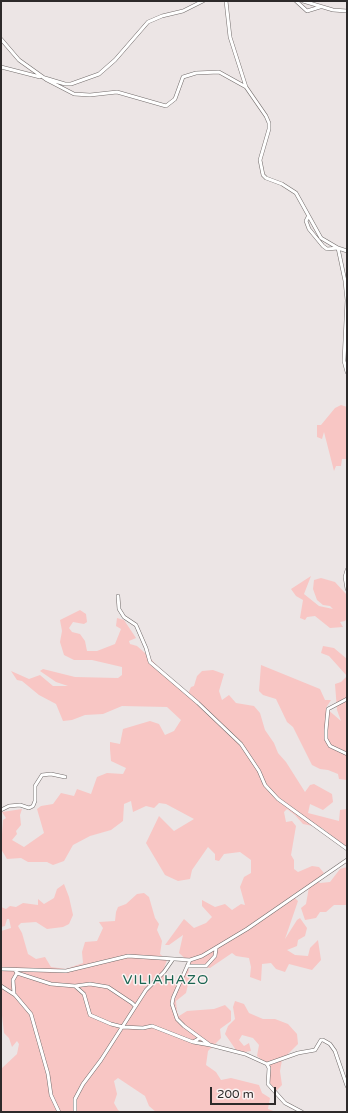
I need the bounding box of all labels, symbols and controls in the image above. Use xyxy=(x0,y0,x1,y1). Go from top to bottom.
district label: VILIAHAZO xyxy=(123,972,209,988)
scale bar xyxy=(212,1079,278,1105)
text: 200 m xyxy=(217,1087,254,1101)

